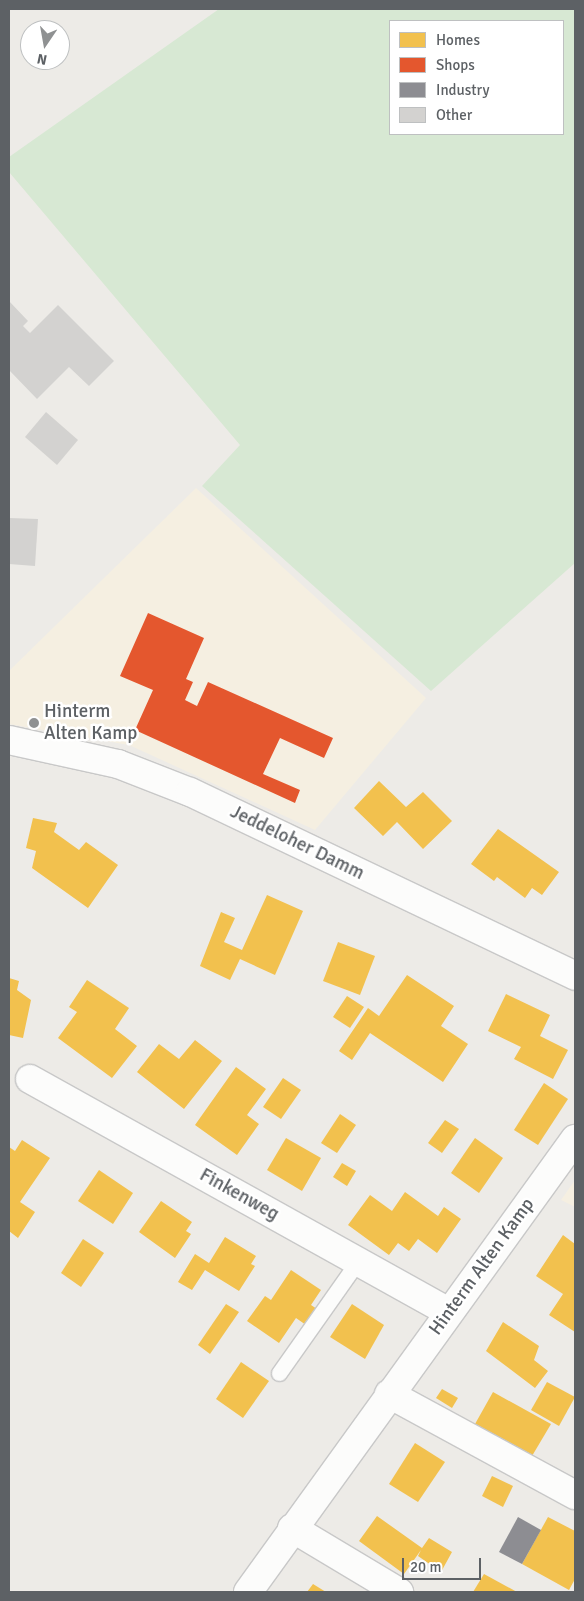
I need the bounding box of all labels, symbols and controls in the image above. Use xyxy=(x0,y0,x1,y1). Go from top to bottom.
north arrow xyxy=(20,20,70,70)
legend xyxy=(389,20,564,135)
text: Homes xyxy=(436,31,480,49)
text: N xyxy=(35,50,49,69)
text: Shops xyxy=(436,56,475,74)
text: Industry xyxy=(436,81,489,99)
text: Other xyxy=(436,106,472,124)
place label: Hinterm Alten Kamp xyxy=(44,701,137,745)
marker: Hinterm Alten Kamp xyxy=(28,717,40,729)
street label: Jeddeloher Damm xyxy=(226,801,368,885)
street label: Finkenweg xyxy=(195,1164,283,1226)
street label: Hinterm Alten Kamp xyxy=(425,1194,539,1340)
scale bar xyxy=(404,1548,483,1580)
text: 20 m xyxy=(410,1558,441,1576)

